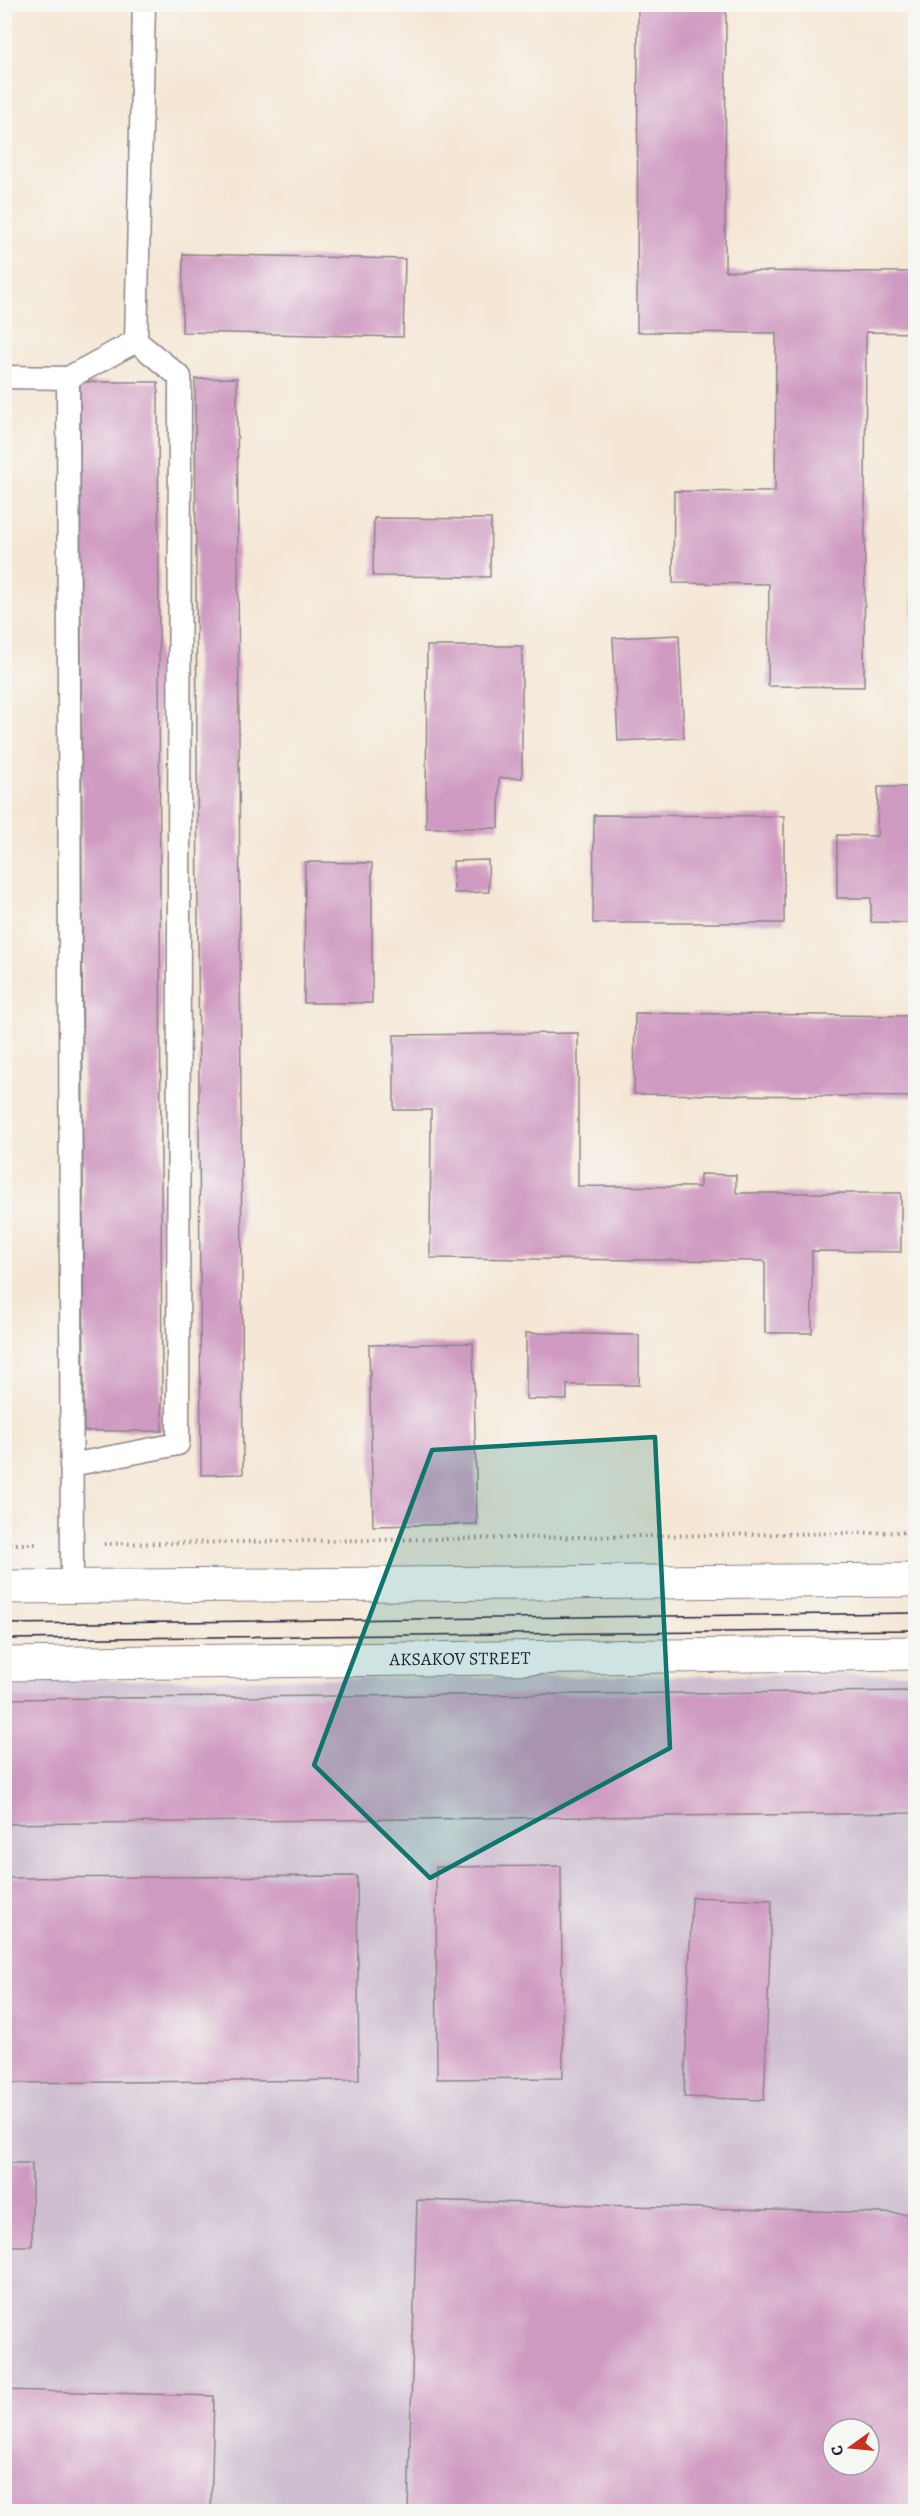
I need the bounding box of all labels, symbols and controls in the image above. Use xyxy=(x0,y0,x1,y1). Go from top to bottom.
street label: AKSAKOV STREET xyxy=(388,1646,531,1671)
north arrow xyxy=(821,2417,881,2477)
text: С xyxy=(826,2443,849,2458)

